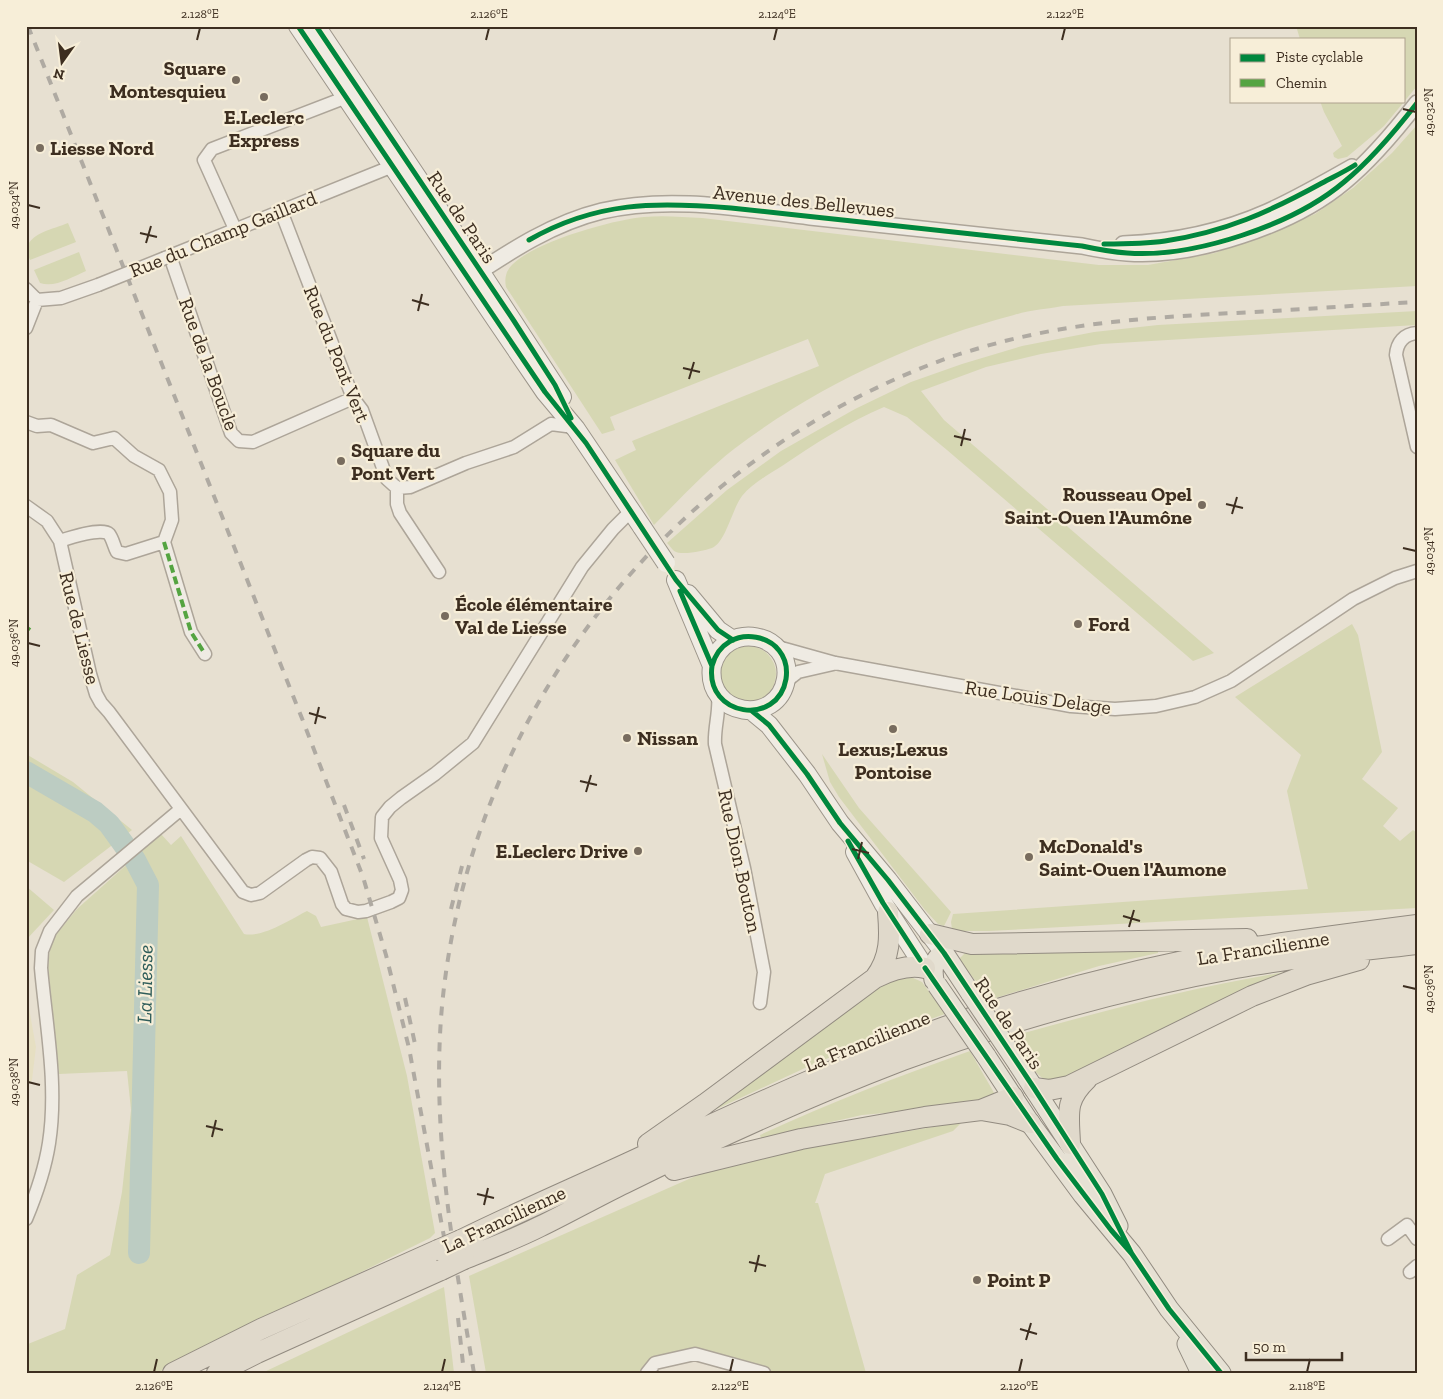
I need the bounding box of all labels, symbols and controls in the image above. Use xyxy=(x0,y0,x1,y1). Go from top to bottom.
text: 2.128°E xyxy=(181,7,219,21)
text: 2.126°E xyxy=(470,7,508,21)
text: 2.124°E xyxy=(758,7,796,21)
text: 2.122°E xyxy=(1046,7,1084,21)
north arrow xyxy=(38,38,88,88)
legend xyxy=(1230,38,1406,102)
text: Piste cyclable xyxy=(1276,48,1363,66)
place label: Square Montesquieu xyxy=(109,56,226,103)
text: N xyxy=(51,65,66,84)
marker: Square Montesquieu xyxy=(230,74,242,86)
text: Chemin xyxy=(1276,74,1327,92)
text: 49.032°N xyxy=(1422,88,1436,136)
marker: E.Leclerc Express xyxy=(258,91,270,103)
place label: E.Leclerc Express xyxy=(224,105,305,152)
place label: Liesse Nord xyxy=(50,136,155,160)
marker: Liesse Nord xyxy=(34,142,46,154)
street label: Rue de Paris xyxy=(422,166,502,268)
street label: Avenue des Bellevues xyxy=(712,180,896,222)
text: 49.034°N xyxy=(7,181,21,229)
street label: Rue du Champ Gaillard xyxy=(126,185,320,283)
street label: Rue du Pont Vert xyxy=(299,282,376,426)
street label: Rue de la Boucle xyxy=(174,294,244,434)
place label: Square du Pont Vert xyxy=(351,438,441,485)
marker: Square du Pont Vert xyxy=(335,455,347,467)
place label: Rousseau Opel Saint-Ouen l'Aumône xyxy=(1005,482,1192,529)
marker: Rousseau Opel Saint-Ouen l'Aumône xyxy=(1196,499,1208,511)
text: 49.034°N xyxy=(1422,527,1436,575)
street label: Rue de Liesse xyxy=(54,569,106,687)
place label: École élémentaire Val de Liesse xyxy=(455,592,613,639)
marker: École élémentaire Val de Liesse xyxy=(439,610,451,622)
place label: Ford xyxy=(1088,612,1130,636)
marker: Ford xyxy=(1072,618,1084,630)
text: 49.036°N xyxy=(7,619,21,667)
street label: Rue Louis Delage xyxy=(963,675,1113,719)
marker: Lexus;Lexus Pontoise xyxy=(887,723,899,735)
place label: Nissan xyxy=(637,726,698,750)
marker: Nissan xyxy=(621,732,633,744)
place label: Lexus;Lexus Pontoise xyxy=(838,737,948,784)
street label: Rue Dion Bouton xyxy=(713,787,767,936)
place label: McDonald's Saint-Ouen l'Aumone xyxy=(1039,834,1227,881)
place label: E.Leclerc Drive xyxy=(496,839,628,863)
marker: E.Leclerc Drive xyxy=(632,845,644,857)
marker: McDonald's Saint-Ouen l'Aumone xyxy=(1023,851,1035,863)
street label: La Francilienne xyxy=(1195,926,1331,970)
water label: La Liesse xyxy=(131,945,158,1023)
text: 49.036°N xyxy=(1422,965,1436,1013)
street label: Rue de Paris xyxy=(969,972,1049,1074)
street label: La Francilienne xyxy=(801,1005,933,1077)
text: 49.038°N xyxy=(7,1058,21,1106)
street label: La Francilienne xyxy=(439,1180,569,1258)
place label: Point P xyxy=(987,1268,1051,1292)
marker: Point P xyxy=(971,1274,983,1286)
scale bar xyxy=(1246,1329,1342,1361)
text: 50 m xyxy=(1253,1338,1286,1356)
text: 2.126°E xyxy=(135,1379,173,1393)
text: 2.124°E xyxy=(423,1379,461,1393)
text: 2.122°E xyxy=(711,1379,749,1393)
text: 2.120°E xyxy=(1000,1379,1038,1393)
text: 2.118°E xyxy=(1289,1379,1325,1393)

